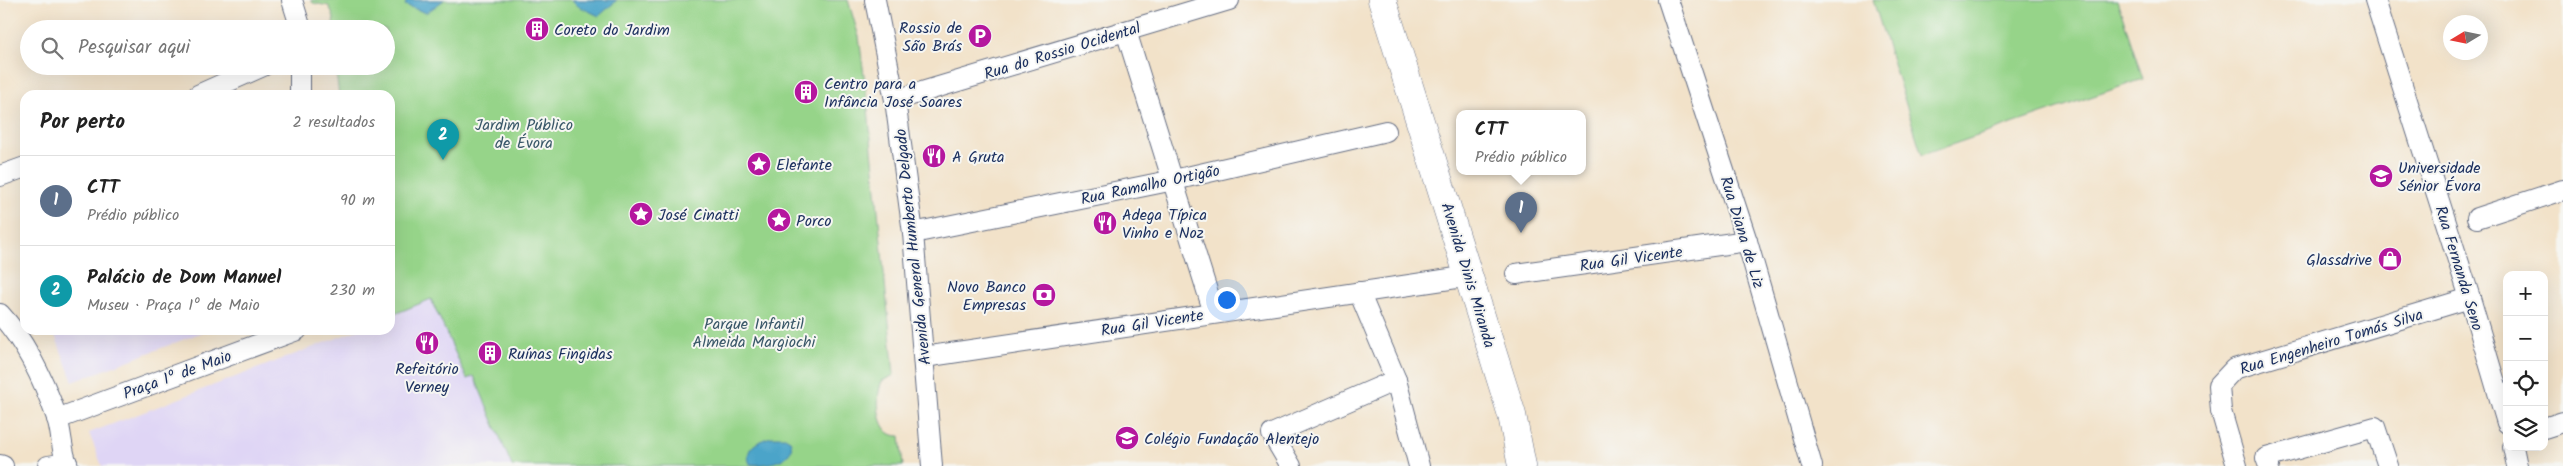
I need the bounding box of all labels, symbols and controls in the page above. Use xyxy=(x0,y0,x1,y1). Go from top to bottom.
north arrow xyxy=(2443,15,2488,60)
building icon: Coreto do Jardim xyxy=(524,16,550,42)
place label: Rossio de São Brás xyxy=(899,16,962,59)
street label: Rua do Rossio Ocidental xyxy=(981,16,1144,87)
place label: Coreto do Jardim xyxy=(554,18,670,43)
search box xyxy=(20,20,395,75)
parking icon: Rossio de São Brás xyxy=(967,23,993,49)
text: Pesquisar aqui xyxy=(78,33,190,63)
icon: search xyxy=(38,34,66,62)
place label: Centro para a Infância José Soares xyxy=(824,72,962,115)
building icon: Centro para a Infância José Soares xyxy=(793,79,819,105)
text: Por perto xyxy=(40,106,125,139)
text: 2 resultados xyxy=(293,110,375,135)
popup xyxy=(1456,110,1586,175)
park label: Jardim Público de Évora xyxy=(475,113,573,156)
text: CTT xyxy=(1475,115,1507,145)
pin: 2 xyxy=(427,119,459,160)
street label: Avenida General Humberto Delgado xyxy=(889,127,938,366)
restaurant icon: A Gruta xyxy=(921,143,947,169)
place label: A Gruta xyxy=(952,145,1005,170)
text: Prédio público xyxy=(1475,145,1567,170)
place icon: Elefante xyxy=(746,151,772,177)
place label: Elefante xyxy=(776,153,832,178)
place label: Universidade Sénior Évora xyxy=(2398,156,2481,199)
street label: Rua Ramalho Ortigão xyxy=(1078,159,1222,212)
school or university icon: Universidade Sénior Évora xyxy=(2368,163,2394,189)
text: CTT xyxy=(87,173,119,203)
street label: Rua Diana de Liz xyxy=(1713,173,1771,292)
text: 1 xyxy=(54,188,58,213)
text: 90 m xyxy=(340,188,375,213)
pin: 1 xyxy=(1505,192,1537,233)
street label: Avenida Dinis Miranda xyxy=(1434,200,1502,351)
place icon: José Cinatti xyxy=(628,201,654,227)
text: Prédio público xyxy=(87,203,179,228)
place label: José Cinatti xyxy=(658,203,740,228)
place label: Adega Típica Vinho e Noz xyxy=(1122,203,1207,246)
street label: Rua Fernanda Seno xyxy=(2428,203,2489,334)
place icon: Porco xyxy=(766,207,792,233)
place label: Porco xyxy=(796,209,832,234)
restaurant icon: Adega Típica Vinho e Noz xyxy=(1092,210,1118,236)
street label: Rua Gil Vicente xyxy=(1578,240,1684,279)
shop icon: Glassdrive xyxy=(2377,246,2403,272)
place label: Glassdrive xyxy=(2306,248,2372,273)
text: Palácio de Dom Manuel xyxy=(87,263,281,293)
map controls xyxy=(2503,271,2548,451)
button: + xyxy=(2503,271,2548,316)
place label: Novo Banco Empresas xyxy=(947,275,1026,318)
text: 2 xyxy=(51,278,61,303)
text: 230 m xyxy=(329,278,375,303)
bank icon: Novo Banco Empresas xyxy=(1031,282,1057,308)
your location xyxy=(1214,287,1240,313)
text: Museu · Praça 1º de Maio xyxy=(87,293,260,318)
street label: Rua Gil Vicente xyxy=(1099,303,1205,344)
street label: Rua Engenheiro Tomás Silva xyxy=(2237,303,2426,382)
park label: Parque Infantil Almeida Margiochi xyxy=(693,312,817,355)
button: − xyxy=(2503,316,2548,361)
restaurant icon: Refeitório Verney xyxy=(414,330,440,356)
building icon: Ruínas Fingidas xyxy=(477,340,503,366)
place label: Ruínas Fingidas xyxy=(508,342,613,367)
street label: Praça 1º de Maio xyxy=(120,344,235,407)
place label: Refeitório Verney xyxy=(395,357,459,400)
button: locate xyxy=(2503,361,2548,406)
button: layers xyxy=(2503,406,2548,451)
school or university icon: Colégio Fundação Alentejo xyxy=(1114,425,1140,451)
place label: Colégio Fundação Alentejo xyxy=(1144,427,1319,452)

